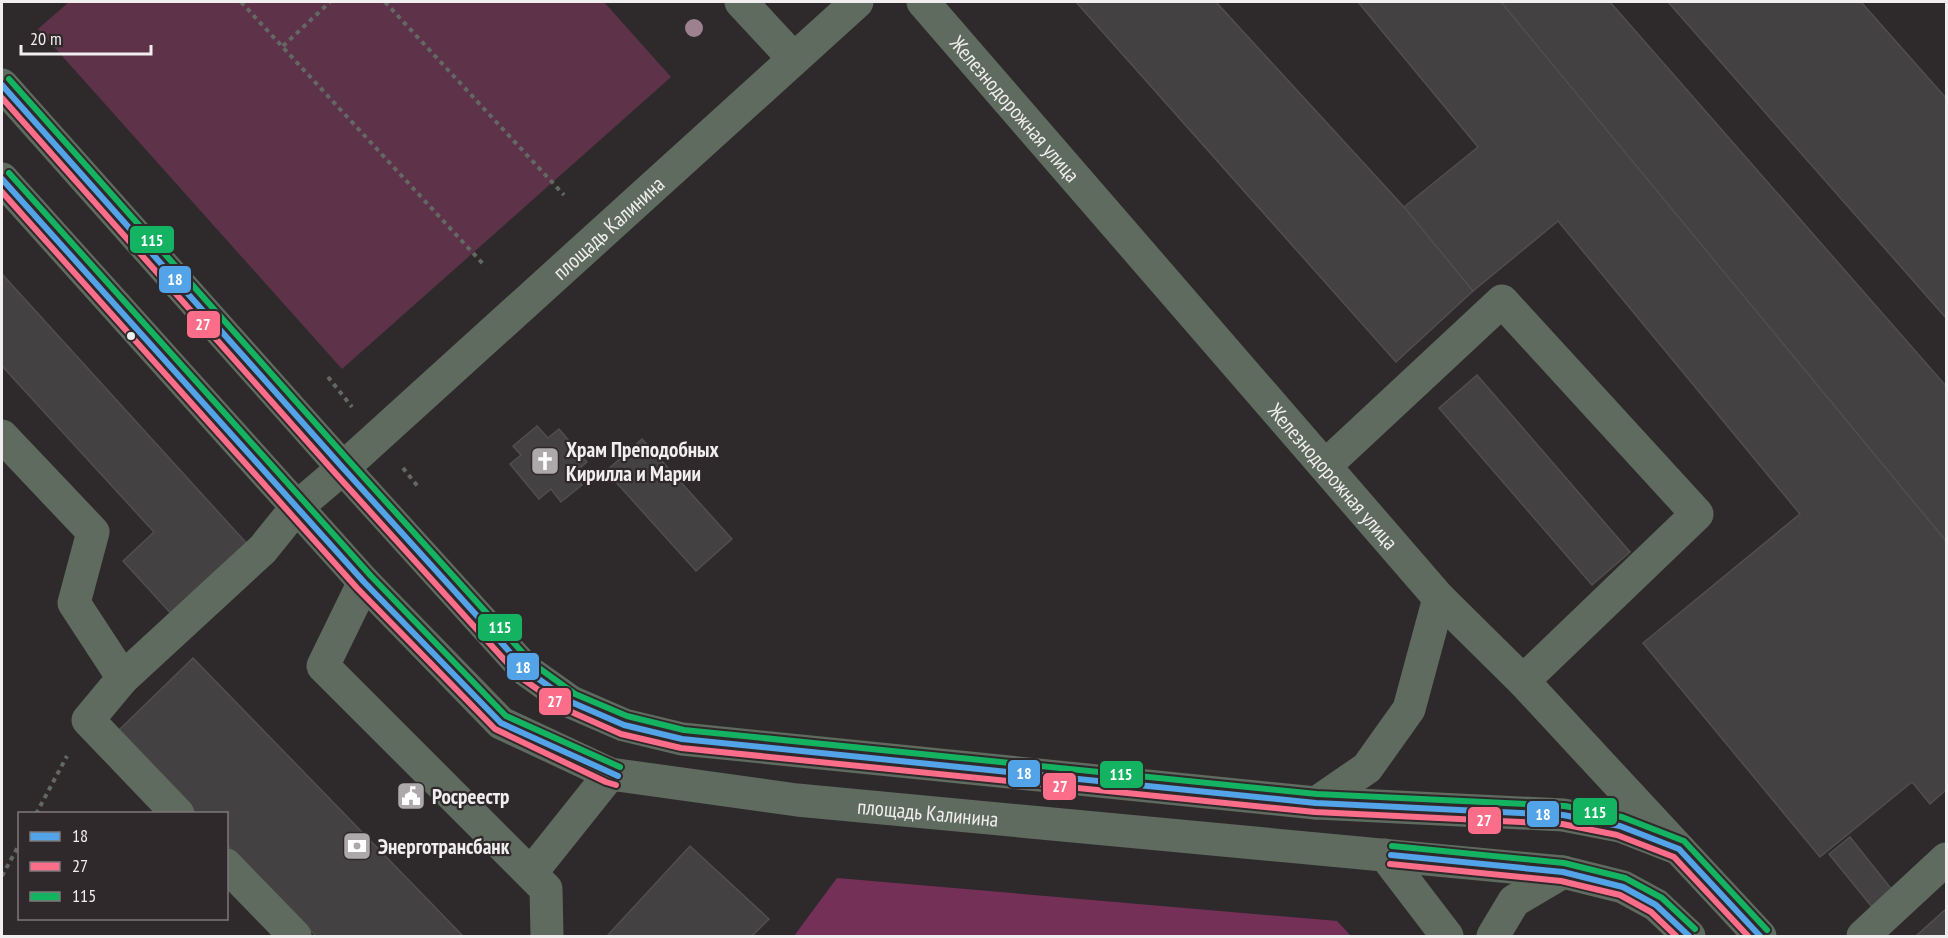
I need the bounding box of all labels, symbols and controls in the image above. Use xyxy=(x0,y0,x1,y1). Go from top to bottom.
scale bar xyxy=(21,18,152,56)
text: 20 m xyxy=(30,27,62,50)
street label: Железнодорожная улица xyxy=(944,29,1086,187)
street label: площадь Калинина xyxy=(547,170,670,285)
line badge: 115 xyxy=(129,225,175,254)
text: 115 xyxy=(141,230,163,250)
line badge: 18 xyxy=(158,265,192,294)
text: 18 xyxy=(167,269,183,289)
line badge: 27 xyxy=(186,310,221,339)
text: 27 xyxy=(195,314,211,334)
unlabelled marker xyxy=(125,330,137,342)
street label: Железнодорожная улица xyxy=(1262,396,1404,555)
place label: Храм Преподобных Кирилла и Марии xyxy=(566,436,719,487)
church icon: Храм Преподобных Кирилла и Марии xyxy=(529,445,561,477)
line badge: 115 xyxy=(477,613,523,642)
text: 115 xyxy=(489,617,511,637)
line badge: 18 xyxy=(506,652,540,681)
text: 18 xyxy=(515,657,531,677)
line badge: 27 xyxy=(538,687,572,716)
text: 27 xyxy=(547,691,563,711)
line badge: 18 xyxy=(1007,759,1041,788)
line badge: 115 xyxy=(1099,760,1144,789)
text: 18 xyxy=(1016,763,1032,783)
text: 115 xyxy=(1110,764,1132,784)
line badge: 27 xyxy=(1042,772,1077,801)
text: 27 xyxy=(1052,776,1068,796)
public building icon: Росреестр xyxy=(395,780,427,812)
place label: Росреестр xyxy=(432,783,509,810)
street label: площадь Калинина xyxy=(856,792,1000,832)
line badge: 115 xyxy=(1572,797,1618,826)
line badge: 18 xyxy=(1526,800,1560,828)
text: 115 xyxy=(1584,802,1606,822)
text: 18 xyxy=(1535,804,1551,824)
line badge: 27 xyxy=(1467,806,1502,835)
text: 27 xyxy=(1476,810,1492,830)
legend xyxy=(18,812,228,920)
text: 18 xyxy=(72,824,88,847)
bank icon: Энерготрансбанк xyxy=(341,830,373,862)
place label: Энерготрансбанк xyxy=(378,833,510,860)
text: 27 xyxy=(72,854,88,877)
text: 115 xyxy=(72,884,96,907)

